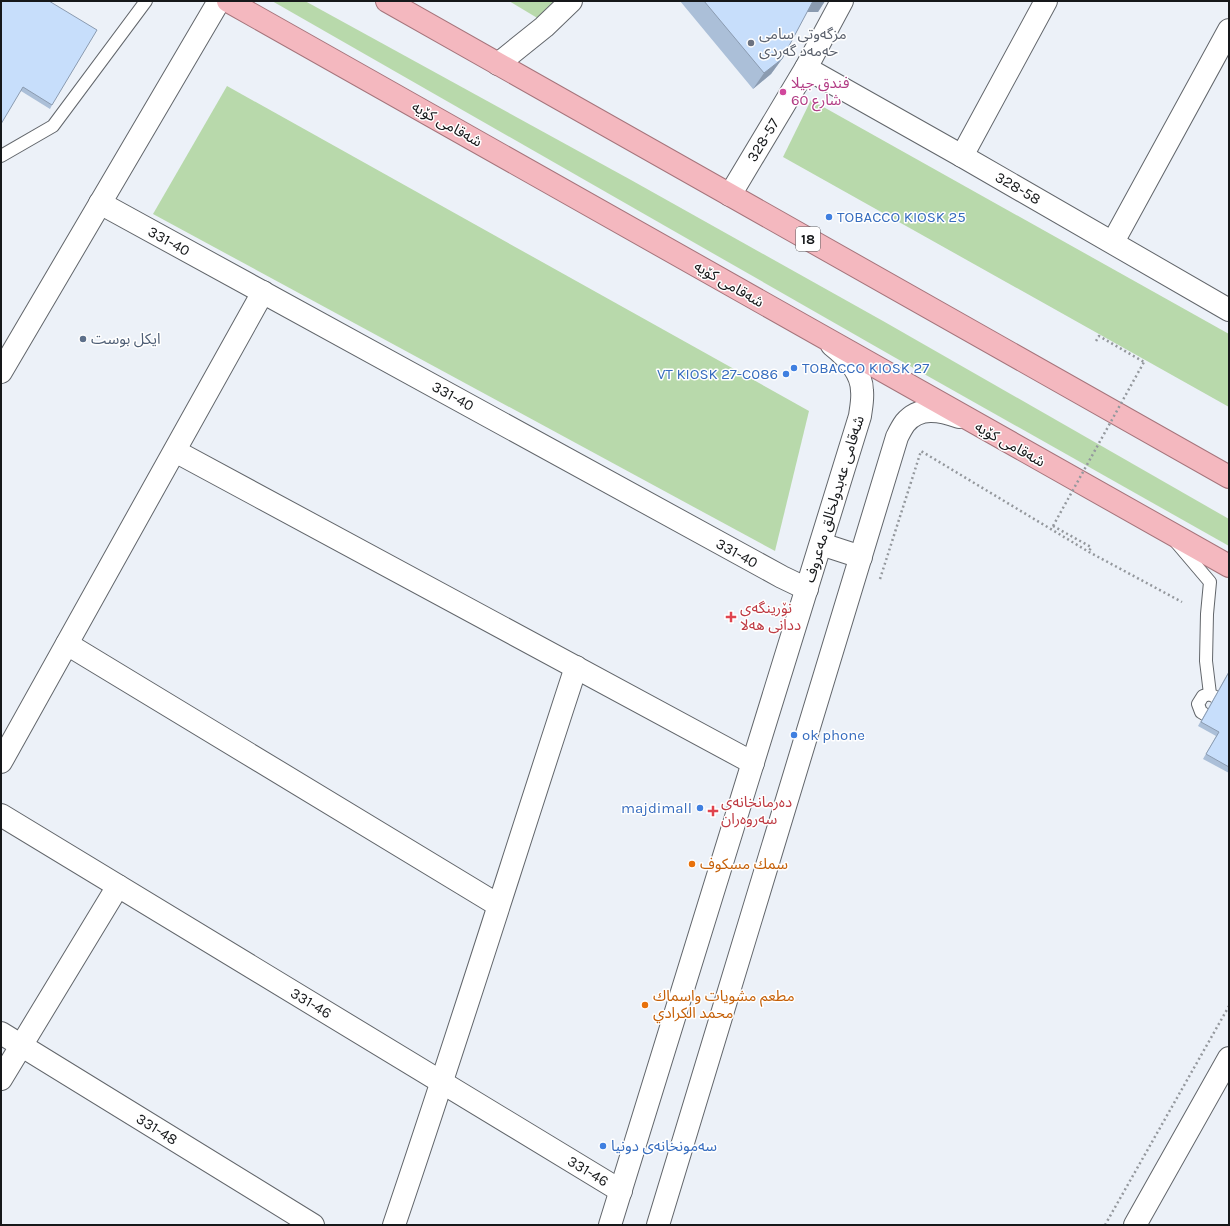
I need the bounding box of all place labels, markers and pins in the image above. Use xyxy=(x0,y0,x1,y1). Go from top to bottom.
place label: مزگەوتی سامی حەمەد گەردی xyxy=(759,25,847,60)
marker: مزگەوتی سامی حەمەد گەردی xyxy=(746,38,756,48)
place label: فندق جيلا شارع 60 xyxy=(791,74,850,112)
marker: فندق جيلا شارع 60 xyxy=(778,87,788,97)
place label: TOBACCO KIOSK 25 xyxy=(837,208,966,226)
marker: TOBACCO KIOSK 25 xyxy=(824,212,834,222)
place label: ايكل بوست xyxy=(91,330,160,348)
marker: ايكل بوست xyxy=(78,334,88,344)
place label: TOBACCO KIOSK 27 xyxy=(802,359,929,377)
marker: TOBACCO KIOSK 27 xyxy=(789,363,799,373)
place label: VT KIOSK 27-C086 xyxy=(657,365,778,383)
marker: VT KIOSK 27-C086 xyxy=(781,369,791,379)
place label: نۆرینگەی ددانی هەلا xyxy=(740,599,801,634)
marker: نۆرینگەی ددانی هەلا xyxy=(725,611,737,623)
place label: ok phone xyxy=(802,726,865,744)
marker: ok phone xyxy=(789,730,799,740)
place label: دەرمانخانەی سەروەران xyxy=(721,793,792,828)
place label: majdimall xyxy=(621,799,692,817)
marker: majdimall xyxy=(695,803,705,813)
marker: دەرمانخانەی سەروەران xyxy=(708,806,718,816)
place label: سمك مسكوف xyxy=(700,855,788,873)
marker: سمك مسكوف xyxy=(687,859,697,869)
place label: مطعم مشويات واسماك محمد الكرادي xyxy=(653,987,795,1024)
marker: مطعم مشويات واسماك محمد الكرادي xyxy=(640,1000,650,1010)
place label: سەمونخانەی دونیا xyxy=(611,1137,717,1155)
marker: سەمونخانەی دونیا xyxy=(598,1141,608,1151)

